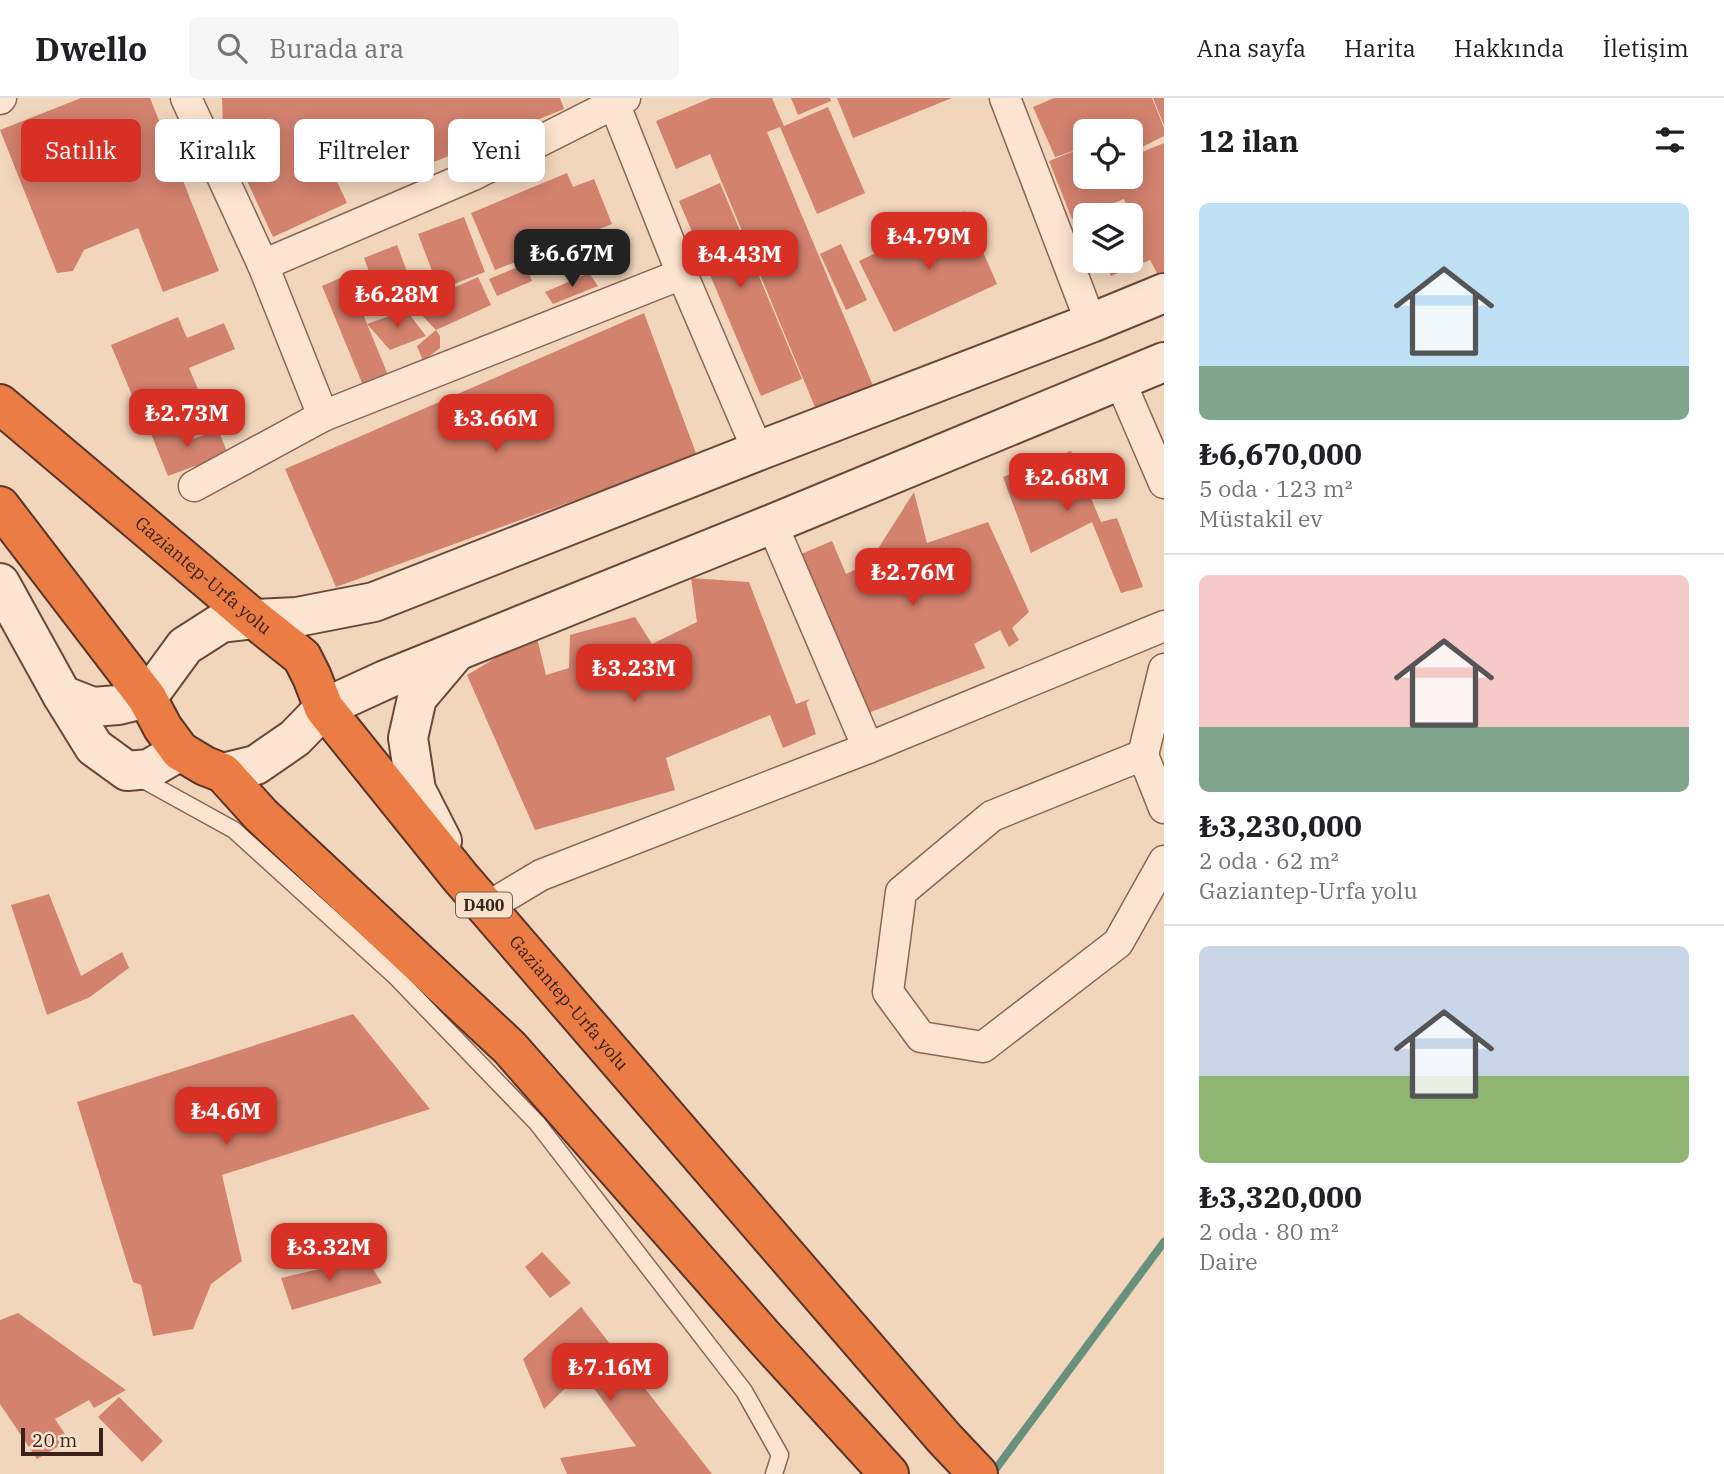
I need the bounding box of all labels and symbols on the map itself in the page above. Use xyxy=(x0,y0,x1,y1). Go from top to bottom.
pin: ₺4.79M xyxy=(872,212,986,272)
pin: ₺6.67M xyxy=(515,230,629,289)
pin: ₺4.43M xyxy=(683,230,797,290)
pin: ₺6.28M xyxy=(340,271,454,330)
pin: ₺2.73M xyxy=(130,390,244,449)
pin: ₺3.66M xyxy=(439,394,553,454)
pin: ₺2.68M xyxy=(1010,454,1124,513)
street label: Gaziantep-Urfa yolu xyxy=(131,511,276,639)
pin: ₺2.76M xyxy=(856,548,970,608)
pin: ₺3.23M xyxy=(577,644,691,704)
road number: D400 xyxy=(456,892,512,918)
street label: Gaziantep-Urfa yolu xyxy=(504,930,634,1075)
pin: ₺4.6M xyxy=(177,1088,275,1147)
pin: ₺3.32M xyxy=(272,1224,386,1283)
pin: ₺7.16M xyxy=(553,1344,667,1403)
scale bar xyxy=(21,1425,103,1457)

